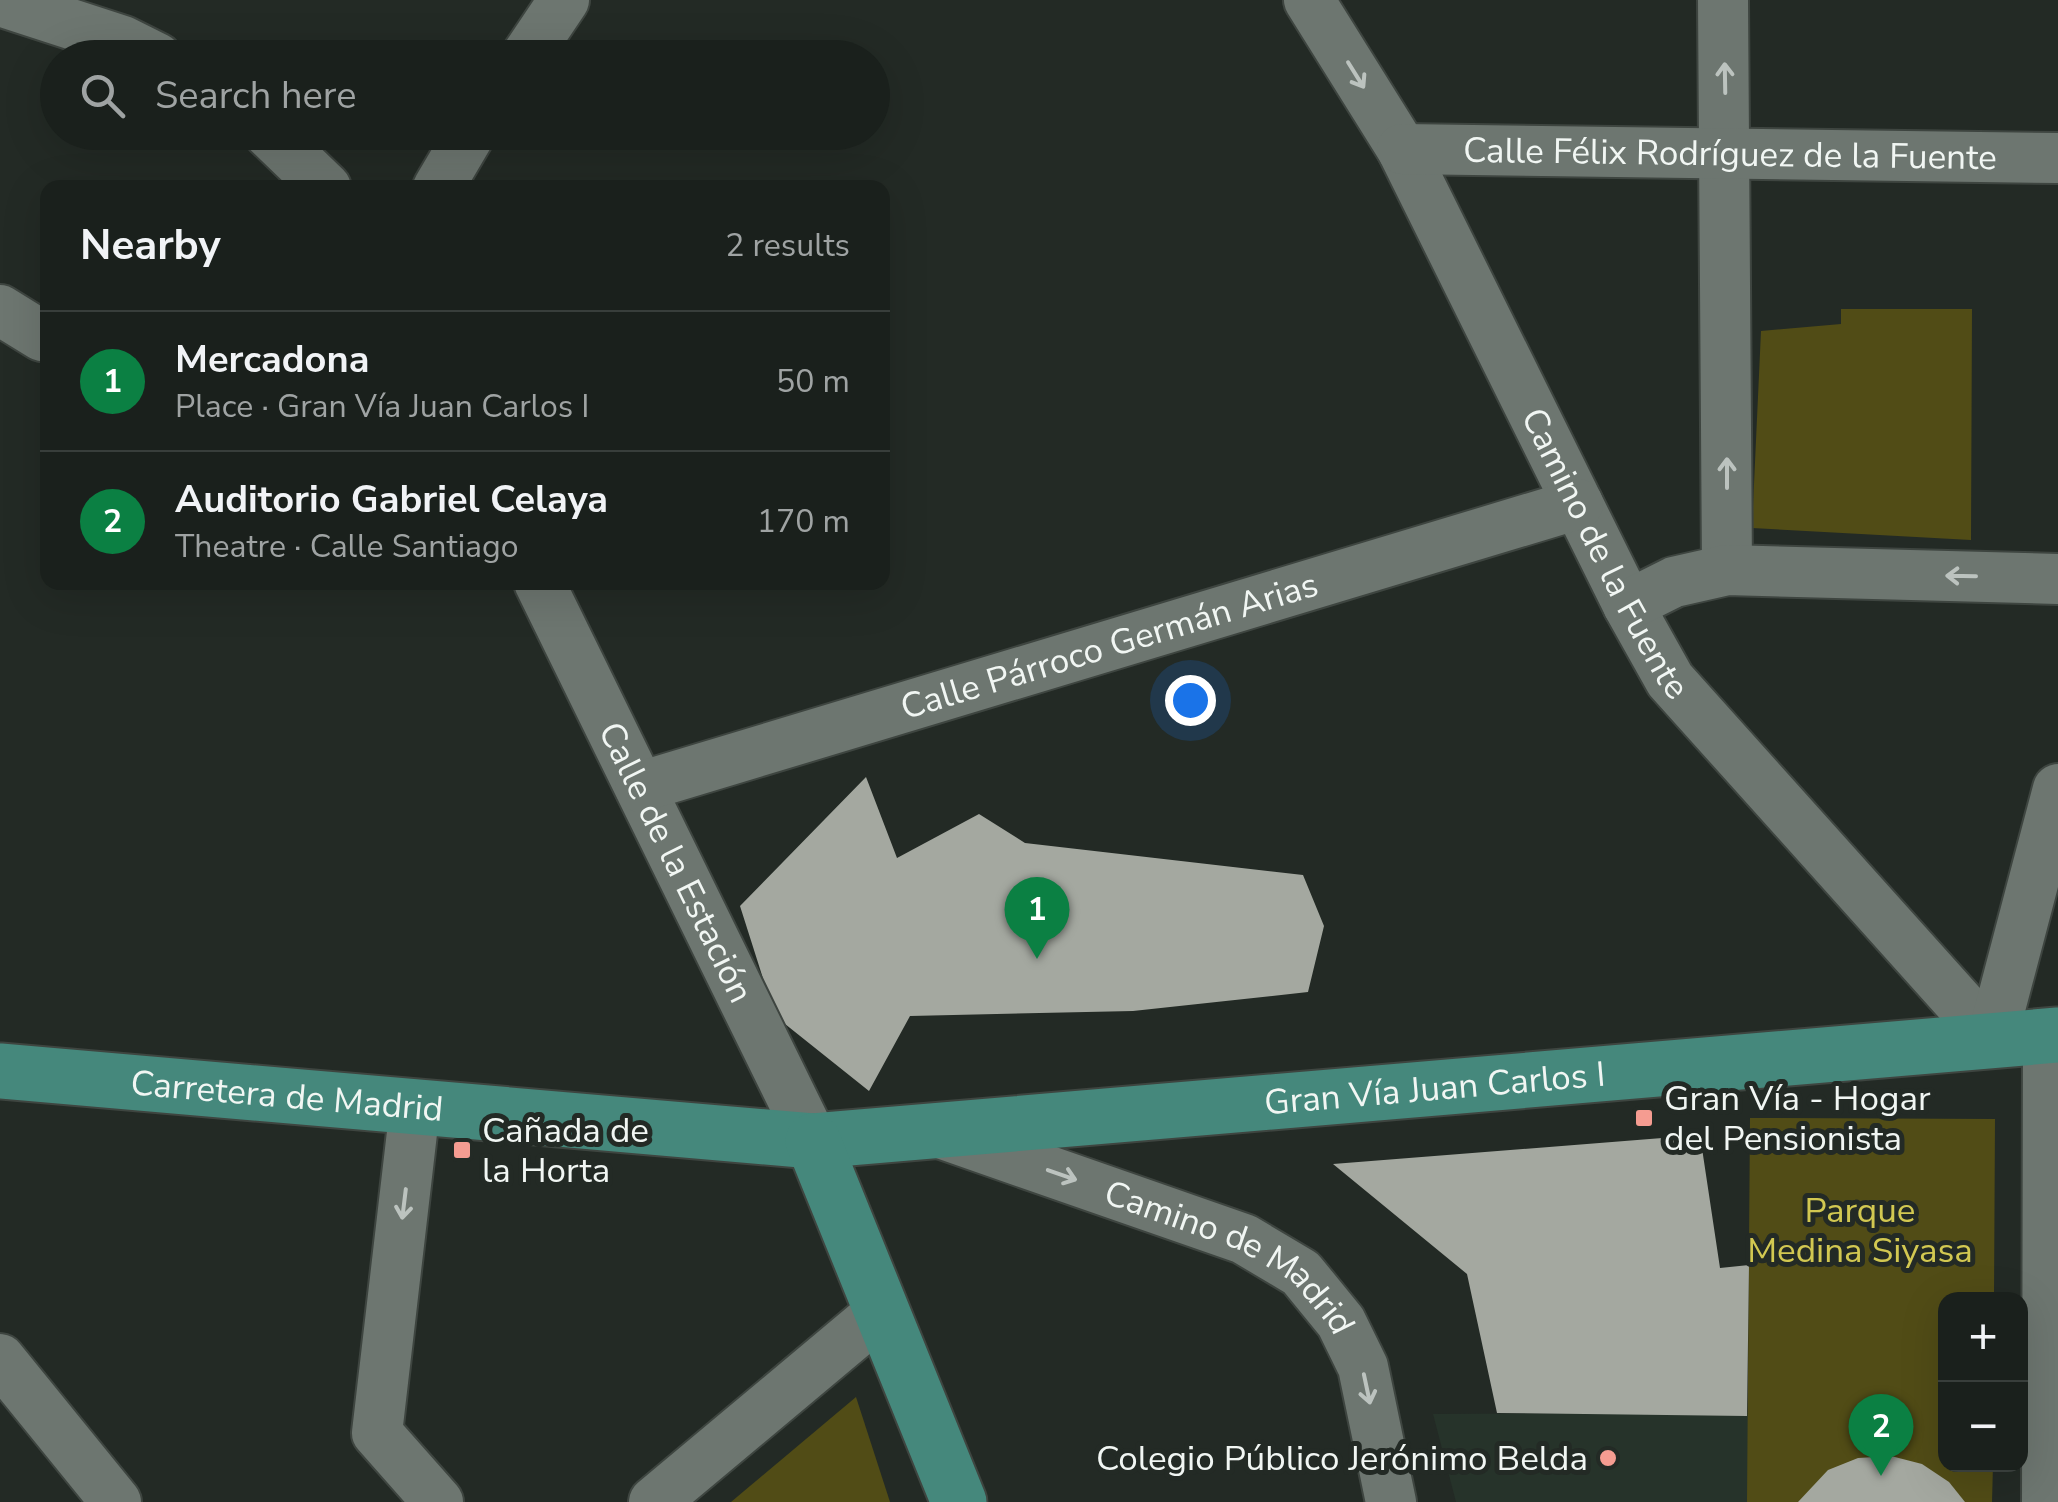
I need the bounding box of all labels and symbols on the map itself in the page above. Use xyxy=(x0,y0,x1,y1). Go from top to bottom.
one-way arrow xyxy=(1346,60,1366,88)
one-way arrow xyxy=(1716,62,1734,94)
street label: Calle Félix Rodríguez de la Fuente xyxy=(1463,126,1997,181)
street label: Camino de la Fuente xyxy=(1510,400,1700,709)
one-way arrow xyxy=(1718,457,1736,490)
street label: Calle Párroco Germán Arias xyxy=(895,560,1324,731)
one-way arrow xyxy=(1945,567,1977,586)
your location xyxy=(1165,675,1216,726)
street label: Calle de la Estación xyxy=(588,714,765,1010)
pin: 1 xyxy=(1004,876,1070,959)
street label: Gran Vía Juan Carlos I xyxy=(1262,1050,1607,1126)
street label: Carretera de Madrid xyxy=(129,1059,445,1133)
place label: Gran Vía - Hogar del Pensionista xyxy=(1664,1075,1931,1162)
place label: Cañada de la Horta xyxy=(482,1107,649,1194)
marker: Gran Vía - Hogar del Pensionista xyxy=(1633,1107,1655,1129)
marker: Cañada de la Horta xyxy=(451,1139,473,1161)
one-way arrow xyxy=(1046,1167,1078,1185)
street label: Camino de Madrid xyxy=(1098,1169,1367,1342)
one-way arrow xyxy=(394,1187,413,1219)
park label: Parque Medina Siyasa xyxy=(1747,1187,1973,1274)
one-way arrow xyxy=(1359,1372,1378,1404)
pin: 2 xyxy=(1848,1394,1914,1476)
place label: Colegio Público Jerónimo Belda xyxy=(1096,1435,1588,1482)
marker: Colegio Público Jerónimo Belda xyxy=(1597,1447,1619,1469)

